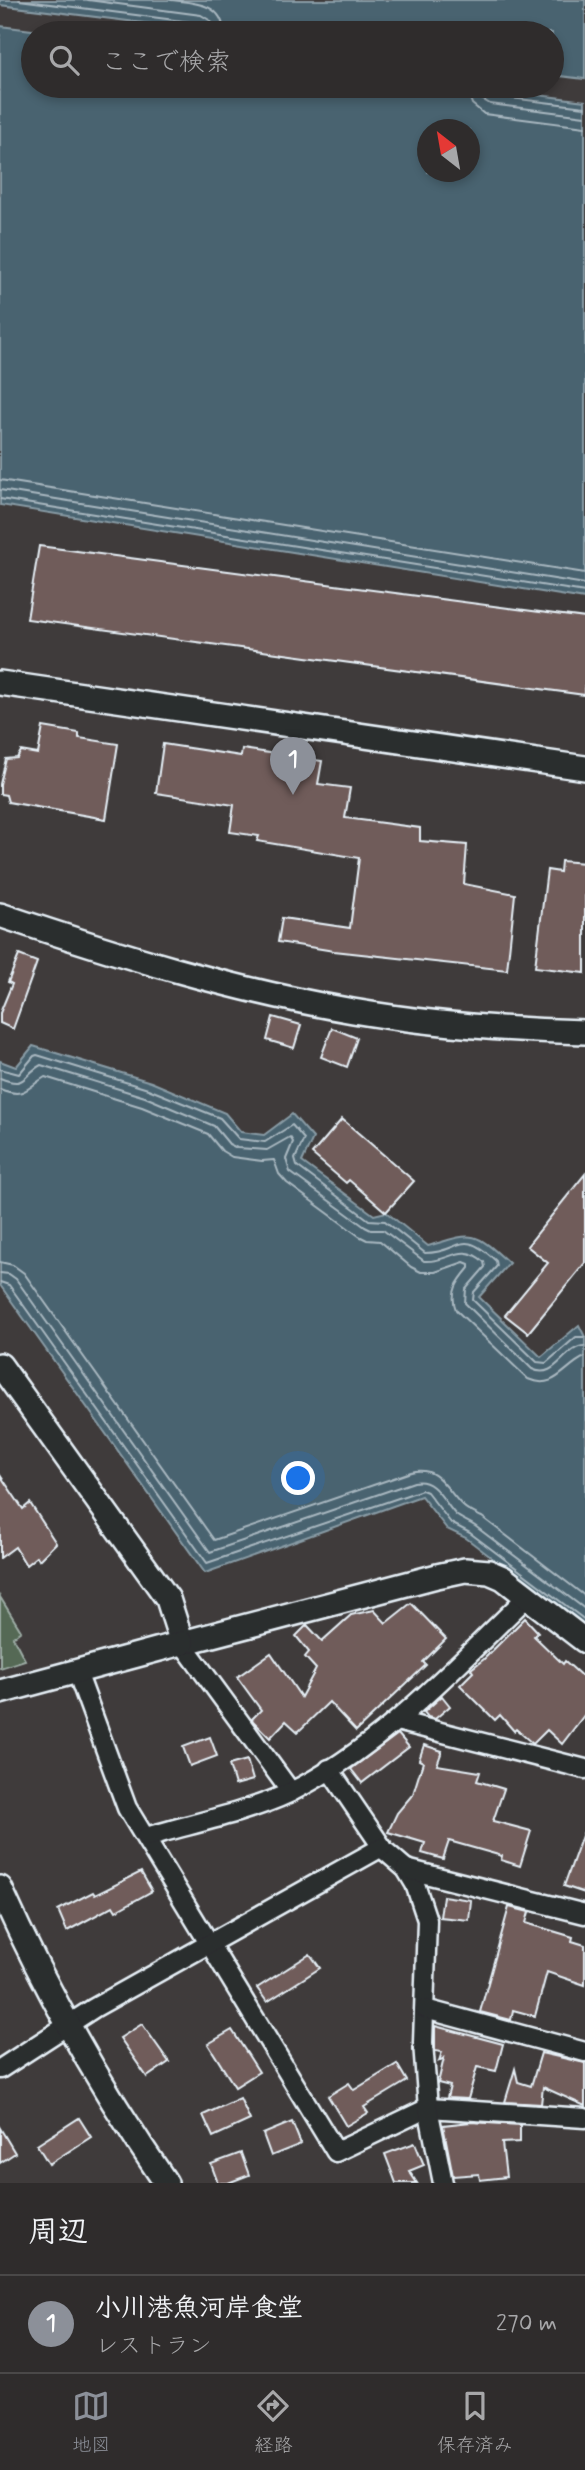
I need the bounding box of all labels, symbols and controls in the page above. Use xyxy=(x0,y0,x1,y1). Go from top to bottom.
search box xyxy=(21,21,564,98)
icon: search xyxy=(45,41,83,79)
text: ここで検索 xyxy=(101,46,231,80)
north arrow xyxy=(417,119,480,182)
pin: 1 xyxy=(270,737,316,795)
your location xyxy=(281,1461,315,1495)
text: 周辺 xyxy=(28,2213,88,2252)
text: 小川港魚河岸食堂 xyxy=(95,2292,303,2326)
text: 1 xyxy=(46,2309,56,2339)
text: 270 m xyxy=(496,2309,557,2339)
text: レストラン xyxy=(95,2332,212,2362)
tab: 地図 xyxy=(72,2387,110,2458)
tab: 経路 xyxy=(254,2387,293,2458)
tab: 保存済み xyxy=(437,2387,513,2458)

